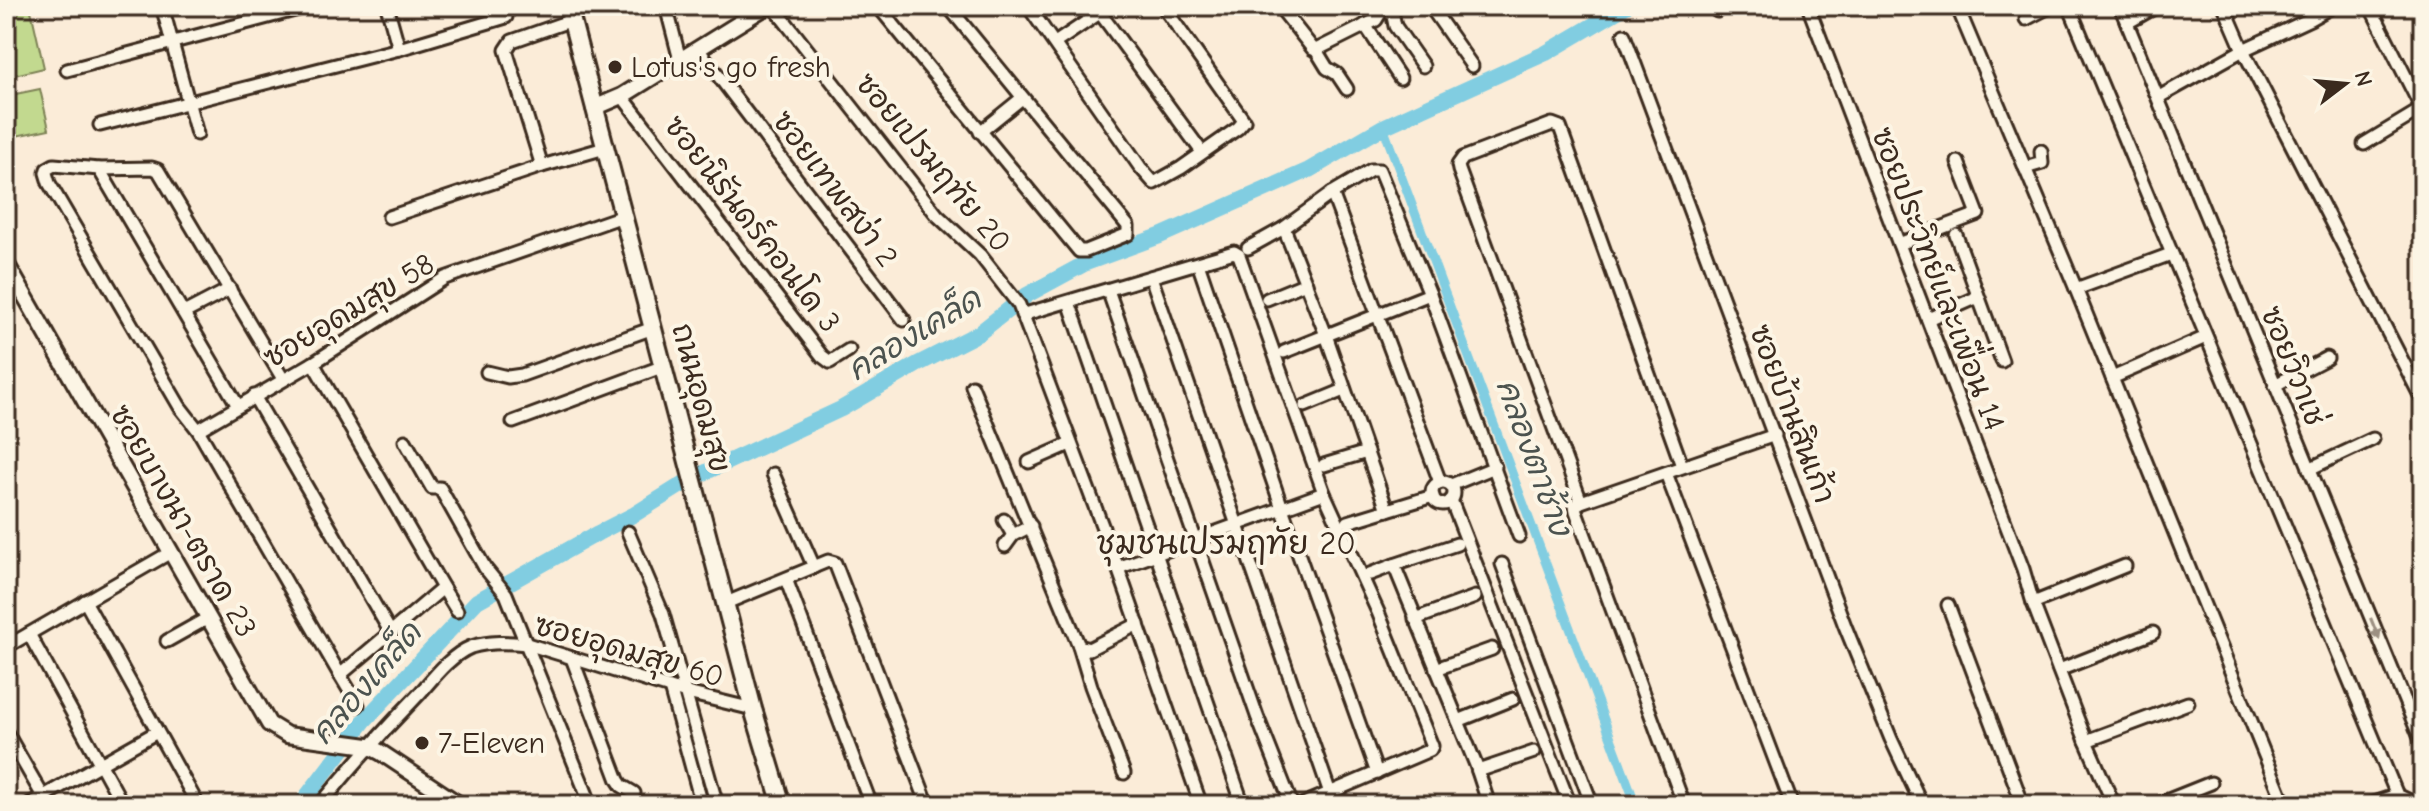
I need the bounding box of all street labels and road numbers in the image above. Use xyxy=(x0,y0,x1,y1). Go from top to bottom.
street label: ซอยเปรมฤทัย 20 xyxy=(847,67,1018,261)
street label: ซอยเทพสง่า 2 xyxy=(765,102,907,274)
street label: ซอยนิรันดร์คอนโด 3 xyxy=(657,107,850,339)
street label: ซอยประวิทย์และเพื่อน 14 xyxy=(1864,118,2023,435)
street label: ซอยอุดมสุข 58 xyxy=(258,246,442,379)
street label: ซอยวิวาเช่ xyxy=(2253,300,2336,431)
street label: ซอยบ้านสินเก้า xyxy=(1742,319,1844,508)
street label: ถนนอุดมสุข xyxy=(660,320,738,478)
street label: ซอยบางนา-ตราด 23 xyxy=(102,399,264,643)
street label: ซอยอุดมสุข 60 xyxy=(529,607,728,699)

